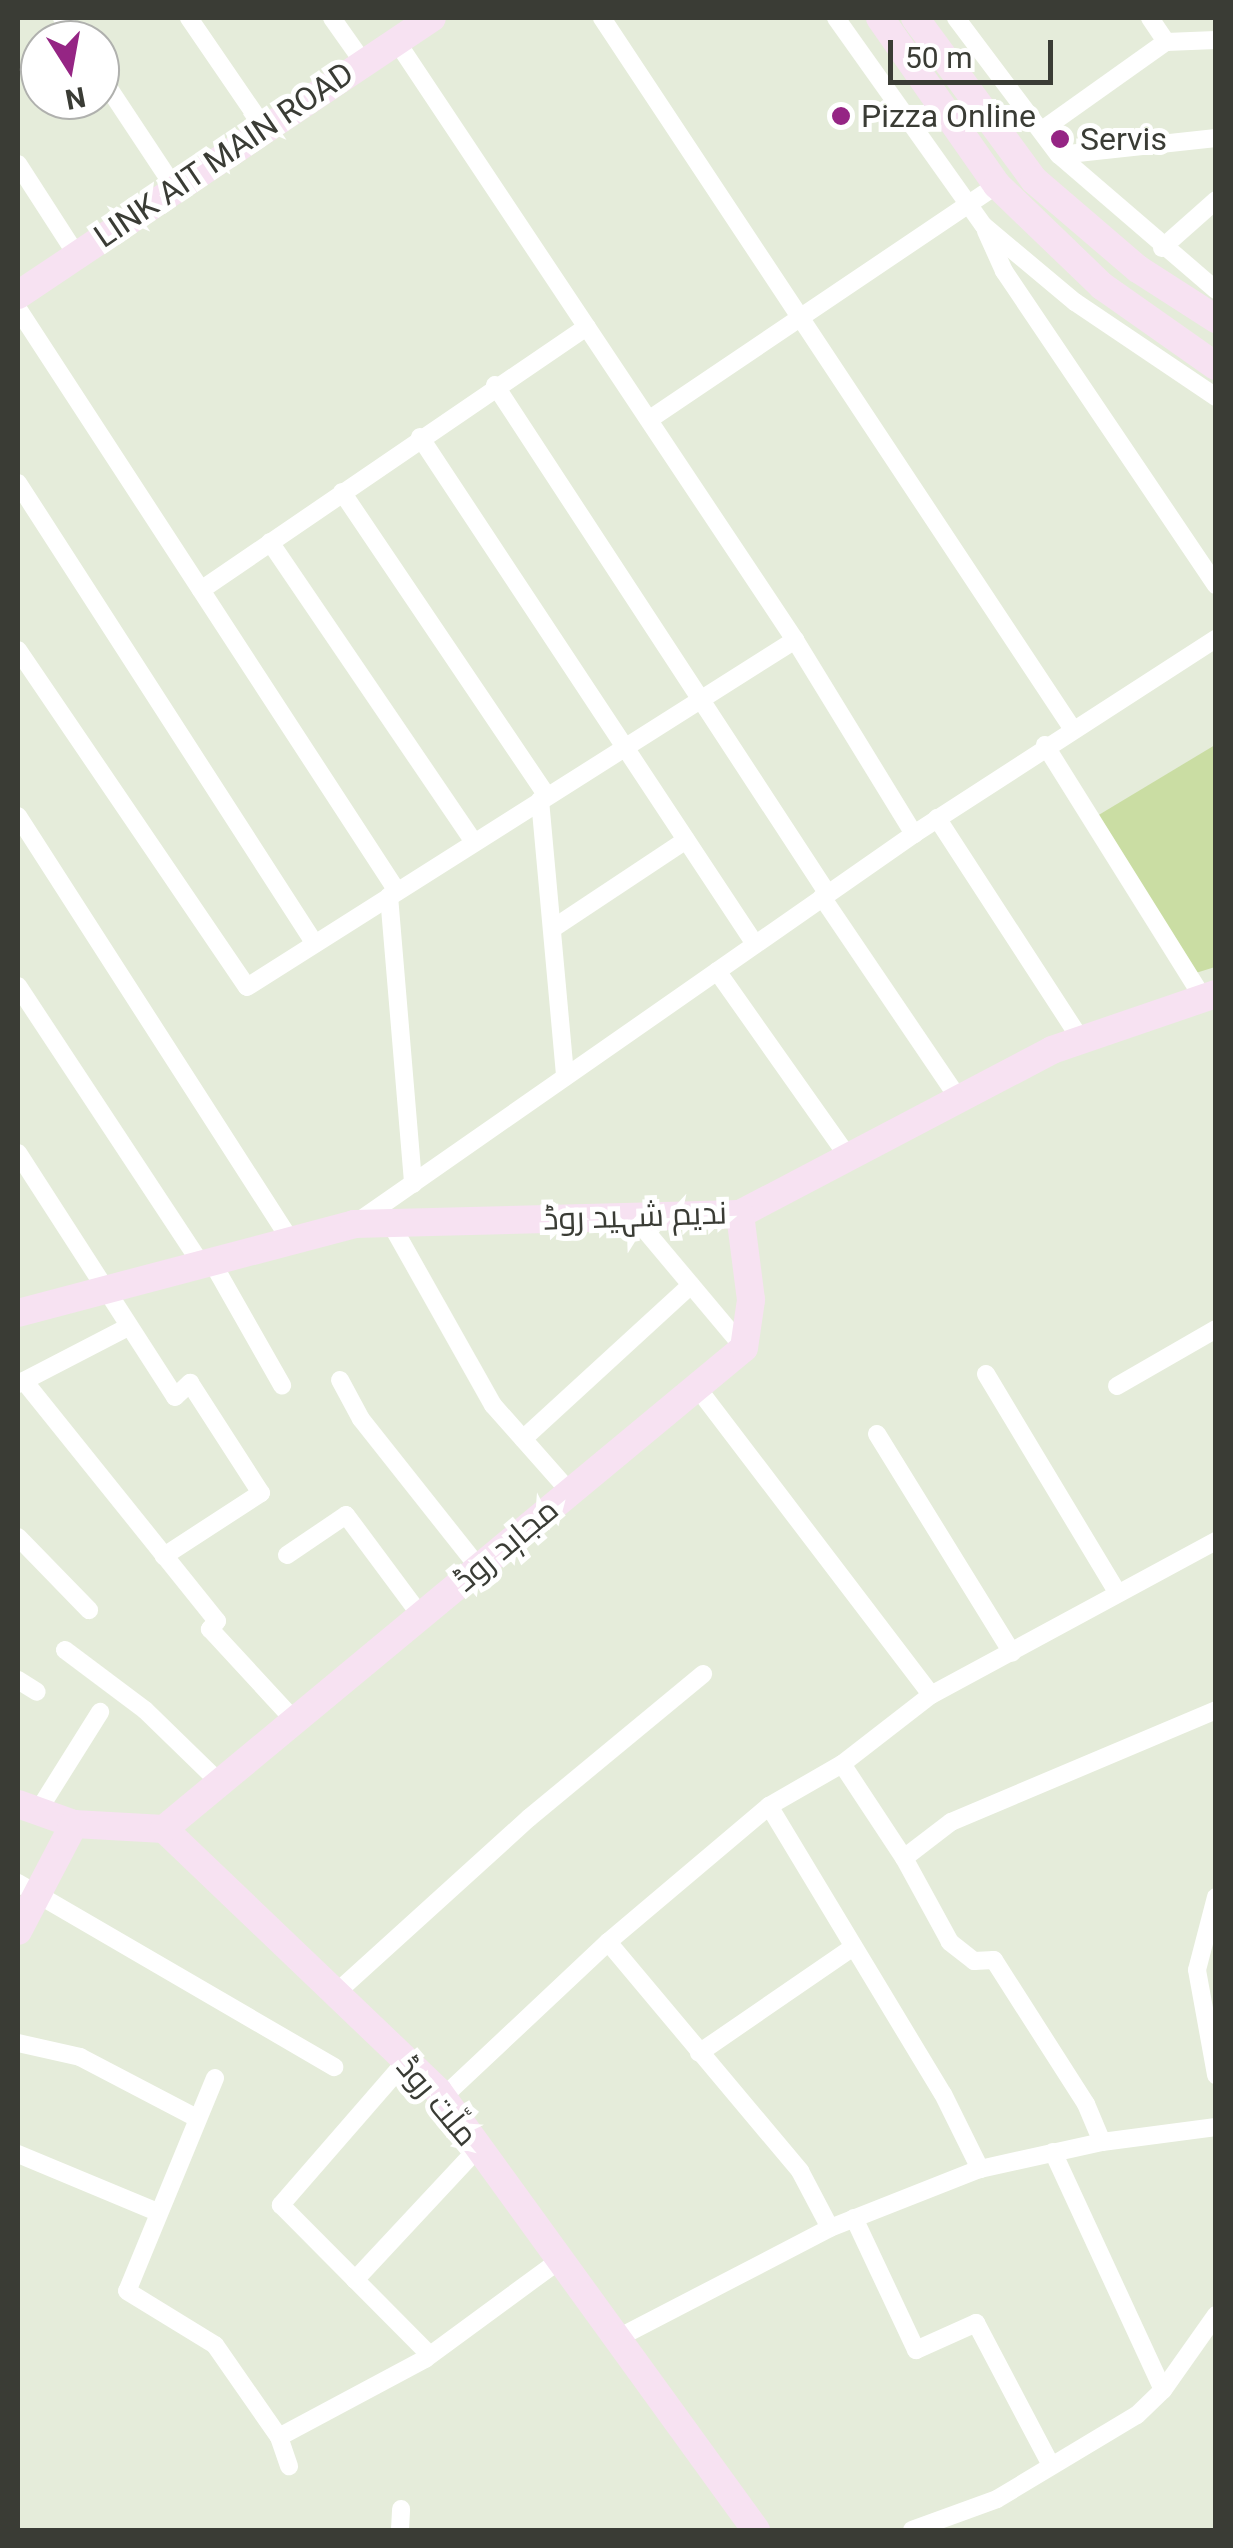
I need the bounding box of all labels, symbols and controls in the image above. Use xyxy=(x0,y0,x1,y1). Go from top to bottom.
north arrow xyxy=(20,20,120,120)
scale bar xyxy=(893,20,1058,82)
text: 50 m xyxy=(905,40,972,75)
street label: LINK AIT MAIN ROAD xyxy=(87,54,361,256)
text: N xyxy=(63,80,88,116)
place label: Pizza Online xyxy=(861,97,1036,135)
marker: Pizza Online xyxy=(830,105,852,127)
place label: Servis xyxy=(1080,120,1167,158)
marker: Servis xyxy=(1049,128,1071,150)
street label: ندیم شہید روڈ xyxy=(542,1194,728,1238)
street label: مجاہد روڈ xyxy=(446,1490,566,1600)
street label: ملّت روڈ xyxy=(388,2048,486,2154)

